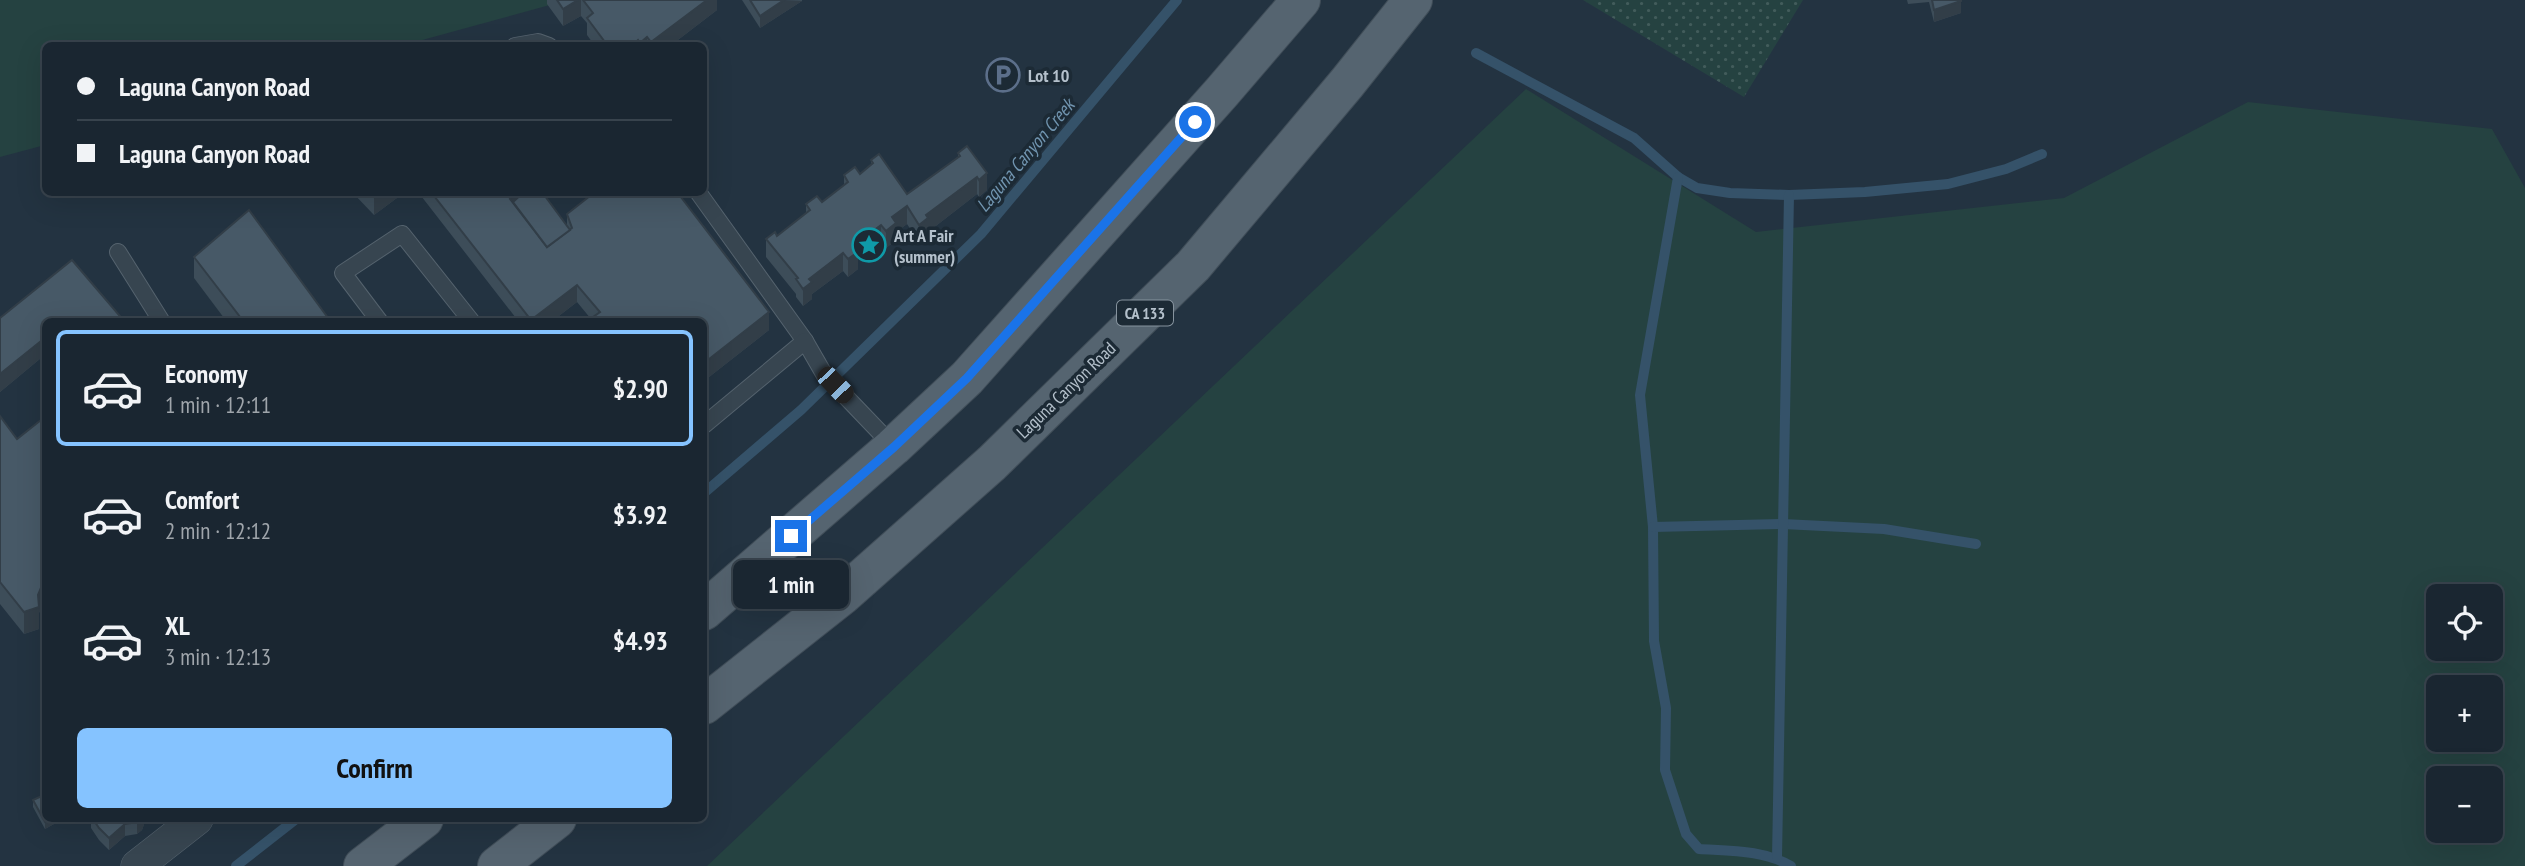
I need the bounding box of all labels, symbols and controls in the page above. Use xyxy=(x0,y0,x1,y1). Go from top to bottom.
parking icon: Lot 10 xyxy=(984,56,1022,94)
place label: Lot 10 xyxy=(1028,64,1069,87)
text: Laguna Canyon Road xyxy=(119,70,310,103)
water label: Laguna Canyon Creek xyxy=(971,92,1081,216)
route start xyxy=(1179,106,1211,138)
text: Laguna Canyon Road xyxy=(119,137,310,170)
place label: Art A Fair (summer) xyxy=(893,224,955,268)
place icon: Art A Fair (summer) xyxy=(850,226,888,264)
road number: CA 133 xyxy=(1117,300,1173,326)
street label: Laguna Canyon Road xyxy=(1012,337,1120,443)
icon: car xyxy=(81,357,144,420)
text: Economy xyxy=(165,357,247,390)
car xyxy=(813,363,858,407)
text: $2.90 xyxy=(613,372,668,405)
text: 1 min · 12:11 xyxy=(165,390,271,419)
icon: car xyxy=(81,483,144,546)
text: Comfort xyxy=(165,483,239,516)
text: $3.92 xyxy=(613,498,668,531)
text: 2 min · 12:12 xyxy=(165,516,271,545)
route end xyxy=(775,520,807,552)
callout: 1 min xyxy=(733,560,849,610)
text: 1 min xyxy=(768,570,814,599)
map controls xyxy=(2426,584,2503,843)
button: locate xyxy=(2426,584,2503,661)
icon: car xyxy=(81,609,144,672)
text: XL xyxy=(165,609,190,642)
text: $4.93 xyxy=(613,624,668,657)
text: 3 min · 12:13 xyxy=(165,642,271,671)
button: + xyxy=(2426,675,2503,752)
button: Confirm xyxy=(77,728,672,808)
button: − xyxy=(2426,766,2503,843)

